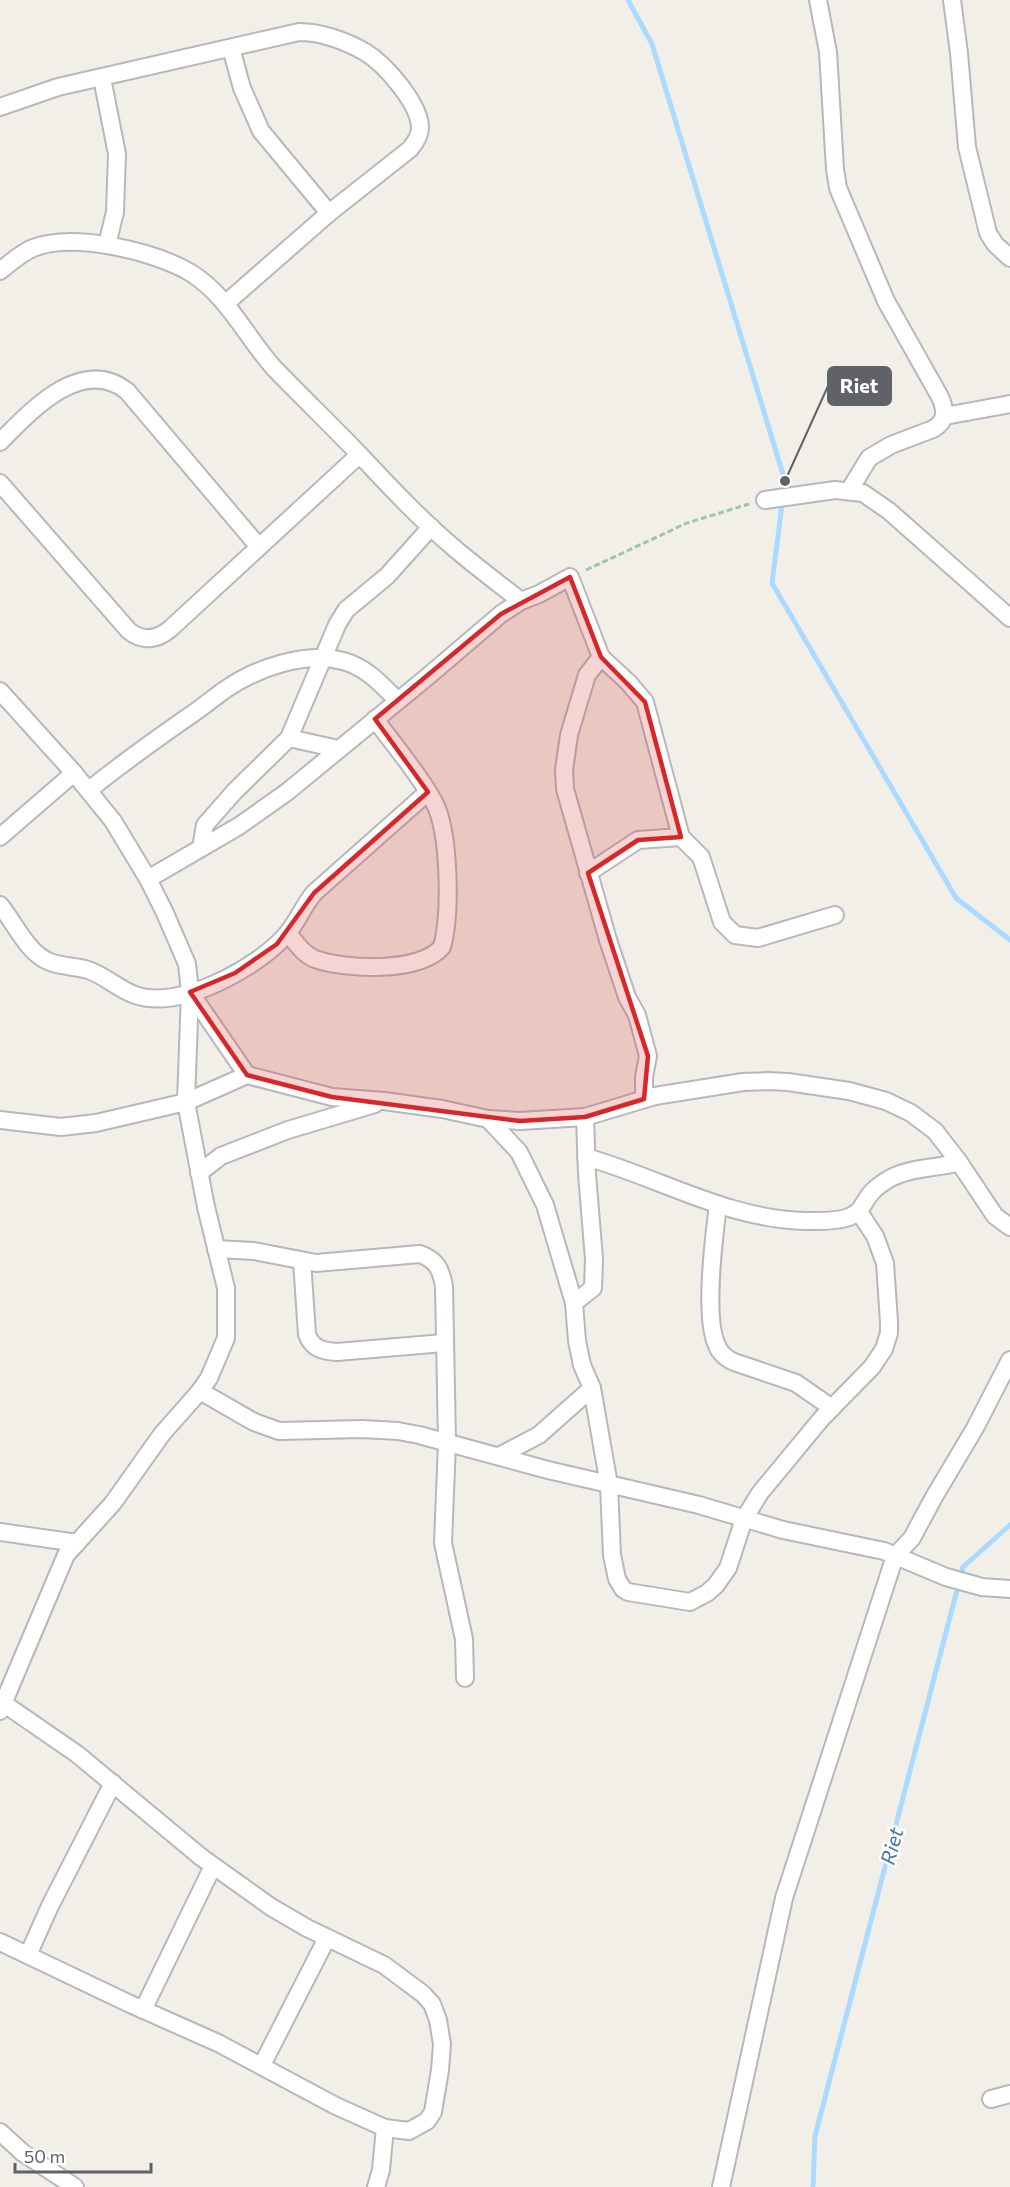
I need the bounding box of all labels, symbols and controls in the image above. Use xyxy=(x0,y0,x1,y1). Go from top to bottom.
callout: Riet xyxy=(828,367,891,405)
text: Riet xyxy=(840,373,878,397)
water label: Riet xyxy=(875,1824,908,1867)
scale bar xyxy=(15,2136,152,2174)
text: 50 m xyxy=(24,2145,65,2167)

